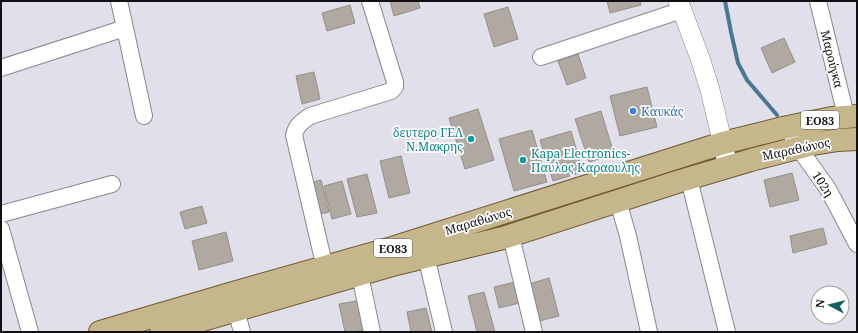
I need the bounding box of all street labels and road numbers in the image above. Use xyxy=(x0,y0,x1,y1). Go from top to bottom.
street label: Μαρούγκα xyxy=(817,28,847,90)
road number: ΕΟ83 xyxy=(801,111,839,129)
street label: Μαραθώνος xyxy=(761,133,832,164)
street label: 102η xyxy=(808,168,838,200)
street label: Μαραθώνος xyxy=(443,203,514,239)
road number: ΕΟ83 xyxy=(374,239,412,257)

